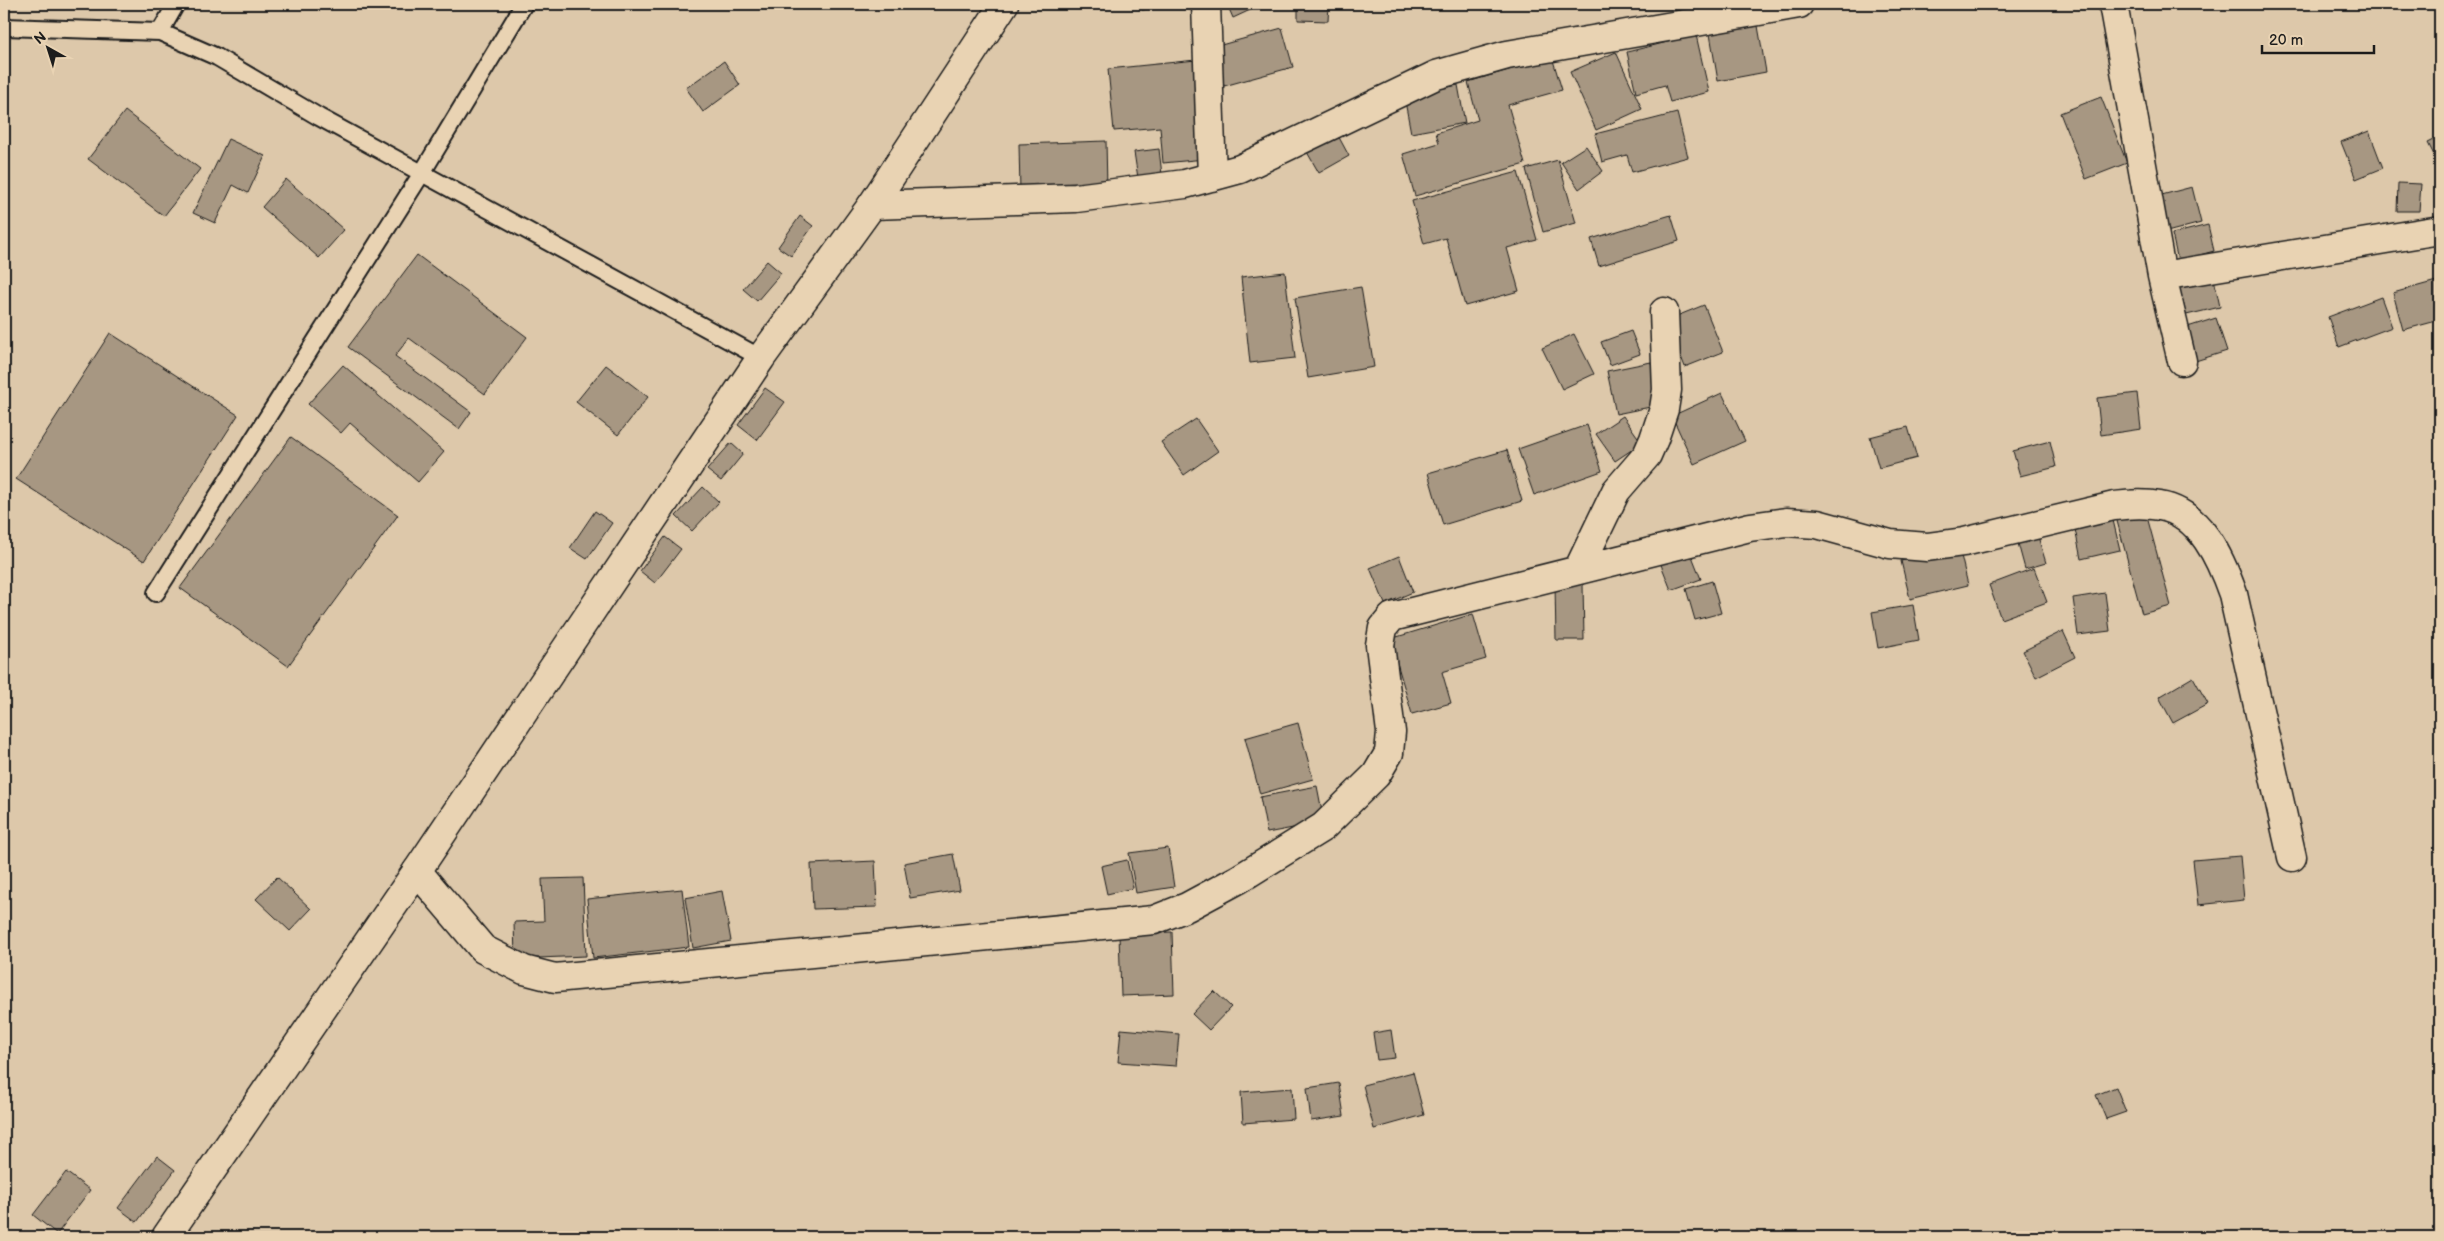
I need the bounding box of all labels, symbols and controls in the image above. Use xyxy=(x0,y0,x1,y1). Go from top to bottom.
north arrow xyxy=(22,22,72,72)
scale bar xyxy=(2262,22,2374,54)
text: N xyxy=(31,28,50,48)
text: 20 m xyxy=(2269,31,2303,50)

